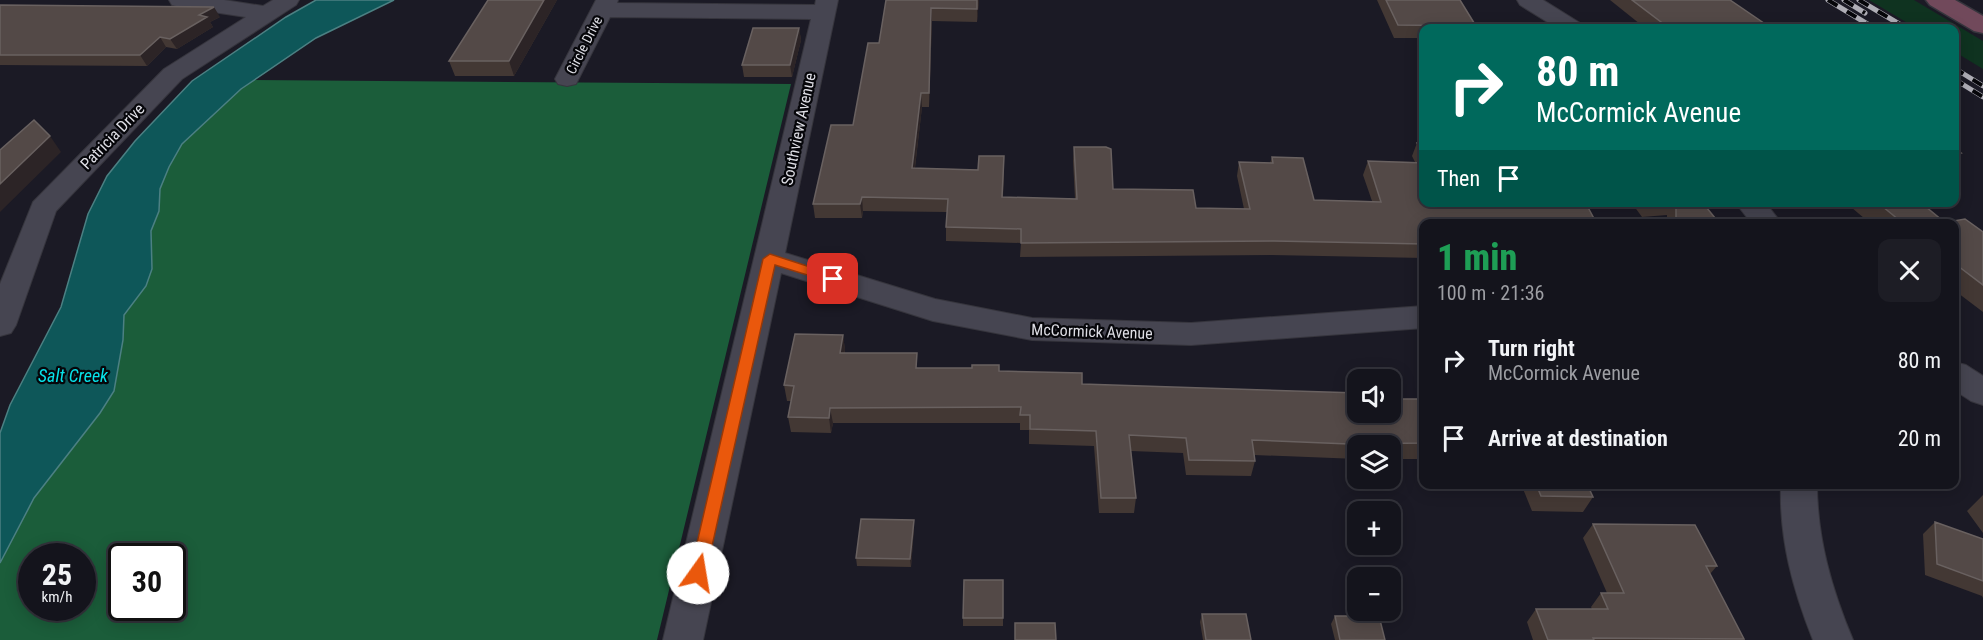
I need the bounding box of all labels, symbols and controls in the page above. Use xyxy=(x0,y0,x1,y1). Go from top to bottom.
street label: Circle Drive xyxy=(563,13,606,77)
text: 80 m xyxy=(1536,47,1619,96)
icon: right xyxy=(1437,48,1515,126)
street label: Southview Avenue xyxy=(777,71,820,187)
text: McCormick Avenue xyxy=(1536,97,1741,129)
street label: Patricia Drive xyxy=(76,100,148,173)
icon: arrive xyxy=(1492,162,1525,195)
text: Then xyxy=(1437,166,1480,191)
text: 1 min xyxy=(1437,237,1517,279)
button: close xyxy=(1878,239,1941,302)
pin xyxy=(807,253,858,304)
icon: arrive xyxy=(816,262,849,295)
text: 100 m · 21:36 xyxy=(1437,281,1544,305)
street label: McCormick Avenue xyxy=(1031,320,1153,343)
text: Turn right xyxy=(1488,336,1575,361)
icon: right xyxy=(1437,344,1470,377)
text: 80 m xyxy=(1898,348,1941,373)
text: McCormick Avenue xyxy=(1488,361,1640,385)
water label: Salt Creek xyxy=(38,365,109,386)
map controls xyxy=(1347,369,1401,621)
button: sound xyxy=(1347,369,1401,423)
icon: arrive xyxy=(1437,422,1470,455)
text: Arrive at destination xyxy=(1488,426,1668,451)
text: 20 m xyxy=(1898,426,1941,451)
button: layers xyxy=(1347,435,1401,489)
button: + xyxy=(1347,501,1401,555)
position arrow xyxy=(666,541,730,605)
speed limit sign: 30 xyxy=(108,543,186,621)
text: 25 xyxy=(42,557,72,592)
button: − xyxy=(1347,567,1401,621)
text: km/h xyxy=(42,588,72,606)

